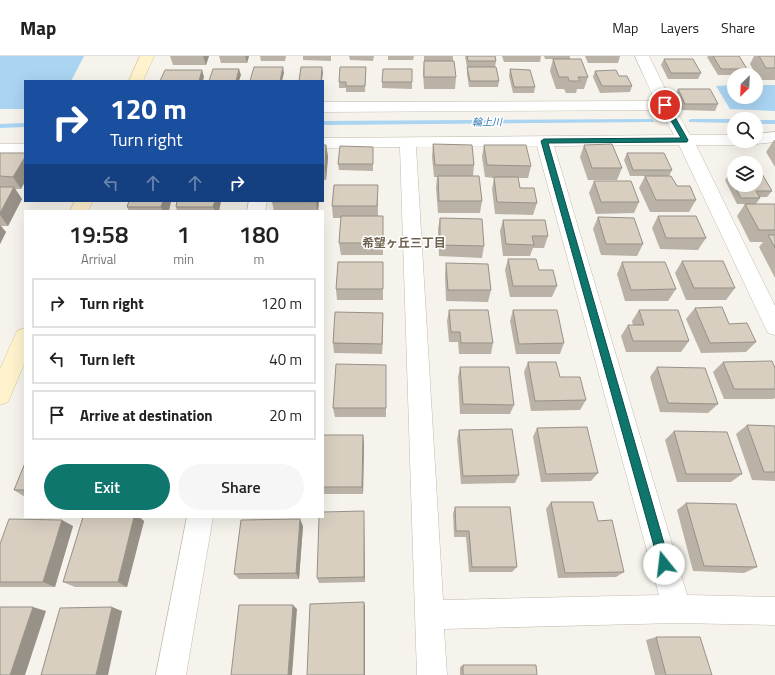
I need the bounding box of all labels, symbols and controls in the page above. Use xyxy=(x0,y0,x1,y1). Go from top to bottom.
text: Map xyxy=(20,13,56,42)
text: Map xyxy=(612,17,638,38)
text: Layers xyxy=(660,17,699,38)
text: Share xyxy=(721,17,755,38)
north arrow xyxy=(727,68,763,104)
map controls xyxy=(727,68,763,192)
text: 120 m xyxy=(110,87,187,130)
pin xyxy=(648,88,682,122)
icon: arrive xyxy=(654,94,676,116)
icon: right xyxy=(44,96,96,148)
button: search xyxy=(727,112,763,148)
water label: 輪上川 xyxy=(472,114,503,130)
text: Turn right xyxy=(110,126,183,153)
button: layers xyxy=(727,156,763,192)
icon: left xyxy=(100,172,122,194)
icon: ahead xyxy=(142,172,164,194)
icon: ahead xyxy=(184,172,206,194)
icon: right xyxy=(226,172,248,194)
text: 19:58 xyxy=(69,216,128,252)
text: 1 xyxy=(177,216,190,252)
text: 180 xyxy=(239,216,279,252)
district label: 希望ヶ丘三丁目 xyxy=(362,233,446,252)
text: Arrival xyxy=(81,249,116,269)
text: min xyxy=(173,249,194,269)
text: m xyxy=(254,249,264,269)
icon: right xyxy=(46,292,68,314)
text: Turn right xyxy=(80,292,144,315)
text: 120 m xyxy=(261,292,302,315)
icon: left xyxy=(46,348,68,370)
text: Turn left xyxy=(80,348,135,371)
text: 40 m xyxy=(269,348,302,371)
icon: arrive xyxy=(46,404,68,426)
text: Arrive at destination xyxy=(80,404,213,427)
text: 20 m xyxy=(269,404,302,427)
button: Exit xyxy=(44,464,170,510)
button: Share xyxy=(178,464,304,510)
position arrow xyxy=(643,543,685,585)

